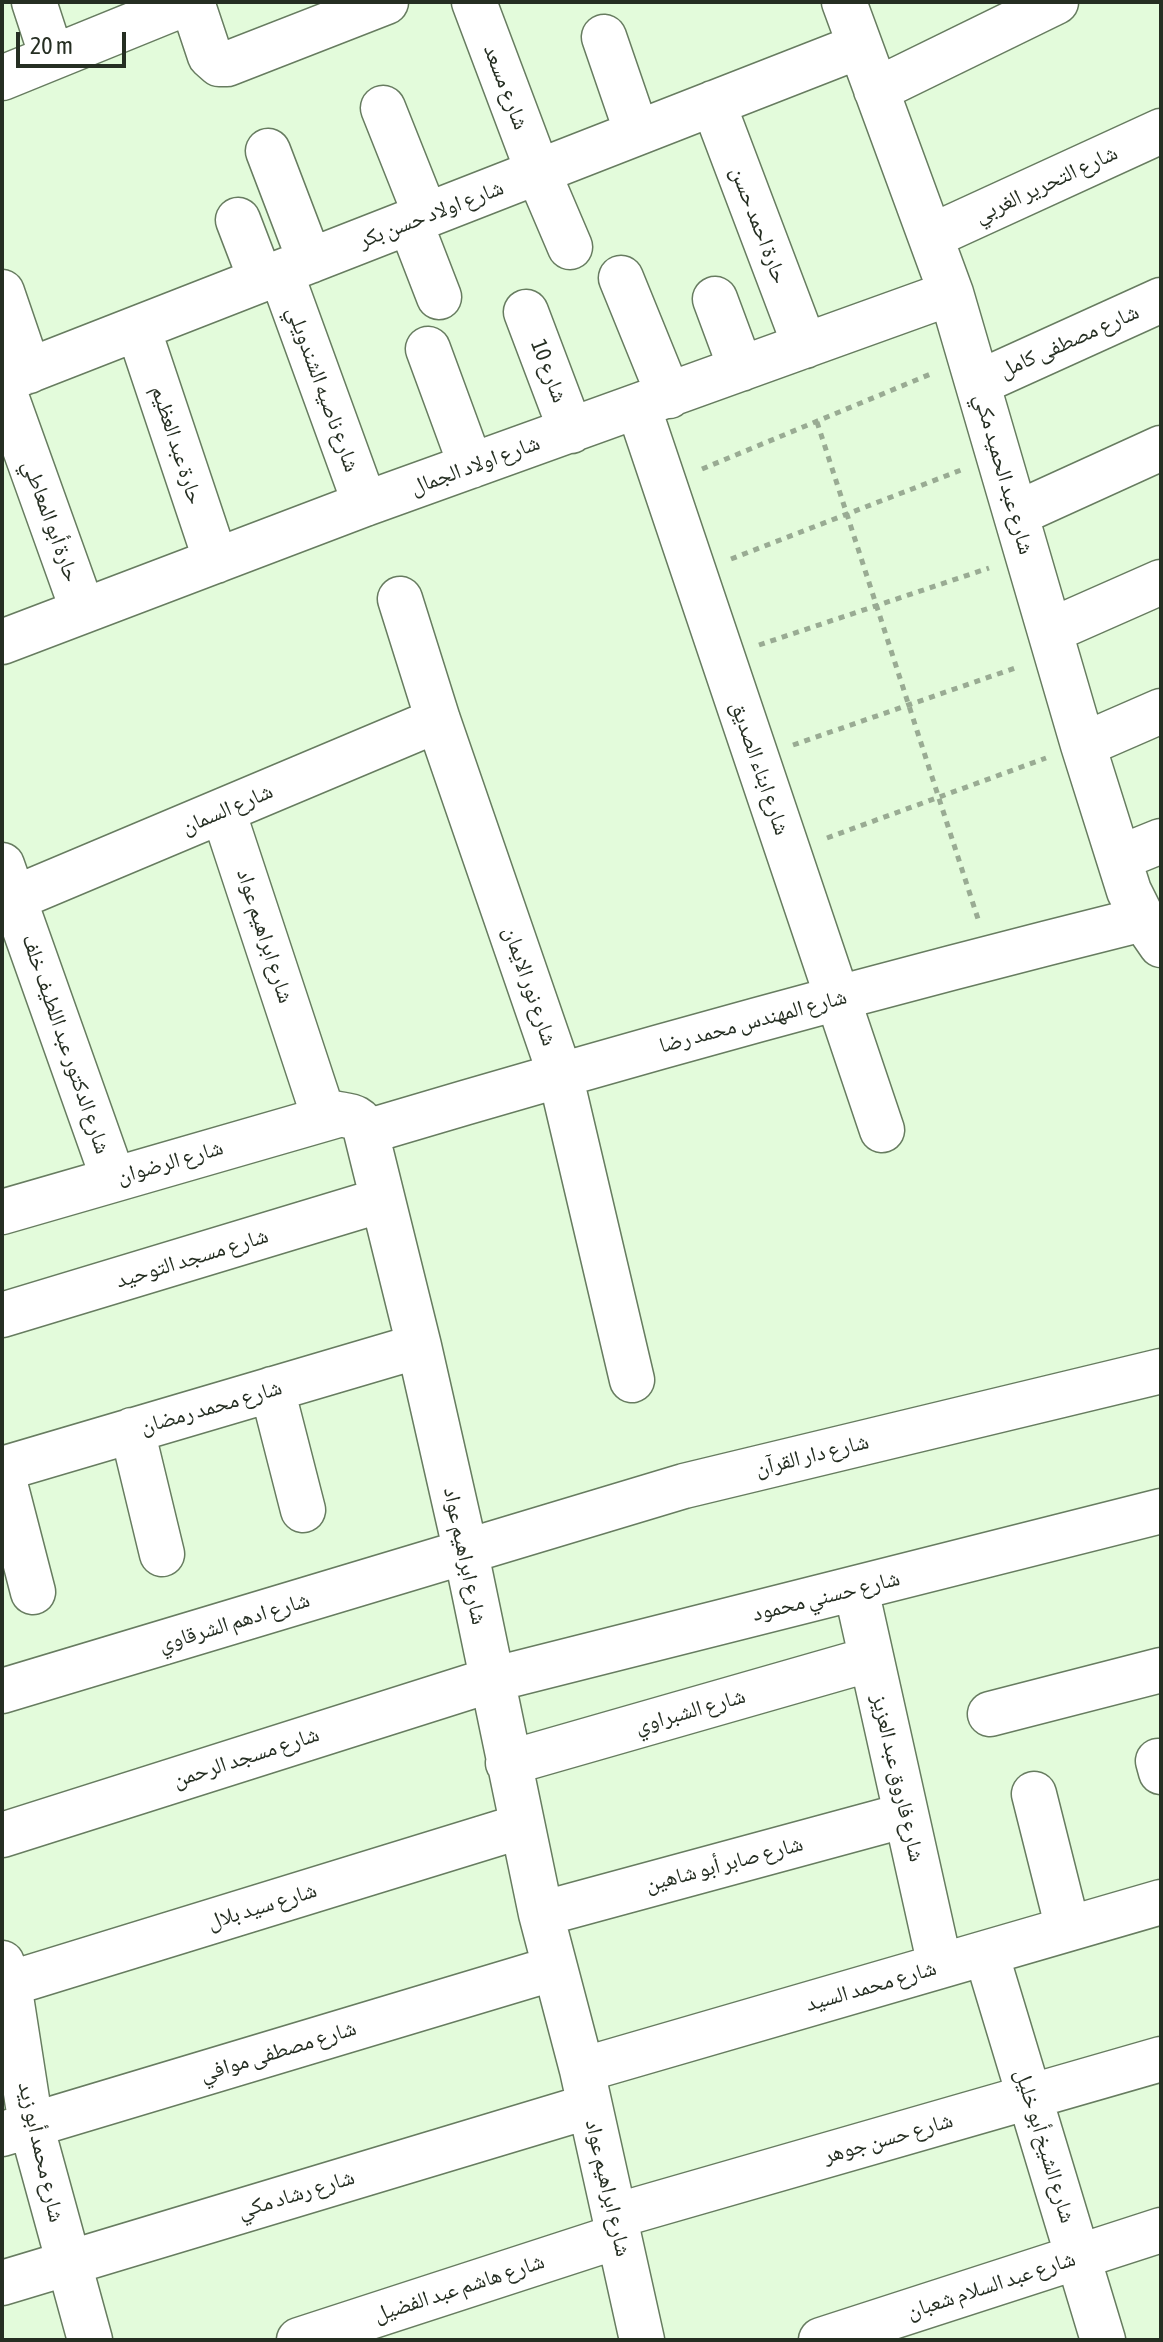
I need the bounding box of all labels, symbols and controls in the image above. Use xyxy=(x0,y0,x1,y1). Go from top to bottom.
scale bar xyxy=(20,16,130,66)
text: 20 m xyxy=(30,32,73,59)
street label: شارع مسعد xyxy=(478,41,534,133)
street label: شارع التحرير الغربي xyxy=(970,139,1122,229)
street label: حارة احمد حسن xyxy=(725,163,793,287)
street label: شارع اولاد حسن بكر xyxy=(355,174,507,254)
street label: شارع مصطفى كامل xyxy=(995,298,1143,384)
street label: شارع ناصيه الشندويلي xyxy=(281,303,365,475)
street label: شارع 10 xyxy=(525,336,573,406)
street label: حارة عبد العظيم xyxy=(145,382,209,508)
street label: شارع عبد الحميد مكي xyxy=(968,391,1040,557)
street label: شارع اولاد الجمال xyxy=(407,429,543,501)
street label: حارة أبو المعاطي xyxy=(17,456,85,586)
street label: شارع ابناء الصديق xyxy=(725,698,795,838)
street label: شارع السمان xyxy=(177,778,277,840)
street label: شارع ابراهيم عواد xyxy=(231,865,299,1007)
street label: شارع نور الايمان xyxy=(497,923,563,1049)
street label: شارع الدكتور عبد اللطيف خلف xyxy=(16,931,116,1157)
street label: شارع المهندس محمد رضا xyxy=(656,983,850,1059)
street label: شارع الرضوان xyxy=(114,1134,226,1190)
street label: شارع مسجد التوحيد xyxy=(113,1222,271,1294)
street label: شارع محمد رمضان xyxy=(137,1374,285,1440)
street label: شارع دار القرآن xyxy=(752,1428,872,1482)
street label: شارع ابراهيم عواد xyxy=(438,1485,492,1627)
street label: شارع حسني محمود xyxy=(749,1565,903,1627)
street label: شارع ادهم الشرقاوي xyxy=(155,1586,313,1658)
street label: شارع الشبراوي xyxy=(632,1683,748,1739)
street label: شارع فاروق عبد العزيز xyxy=(866,1692,930,1864)
street label: شارع مسجد الرحمن xyxy=(170,1721,322,1793)
street label: شارع صابر أبو شاهين xyxy=(642,1830,806,1898)
street label: شارع سيد بلال xyxy=(204,1877,320,1935)
street label: شارع محمد السيد xyxy=(803,1955,939,2017)
street label: شارع مصطفى موافي xyxy=(196,2015,360,2087)
street label: شارع الشيخ أبو خليل xyxy=(1009,2066,1081,2226)
street label: شارع محمد أبو زيد xyxy=(12,2079,70,2225)
street label: شارع حسن جوهر xyxy=(820,2107,956,2169)
street label: شارع ابراهيم عواد xyxy=(579,2117,637,2259)
street label: شارع رشاد مكي xyxy=(234,2164,358,2224)
street label: شارع عبد السلام شعبان xyxy=(903,2245,1079,2325)
street label: شارع هاشم عبد الفضيل xyxy=(370,2248,548,2328)

